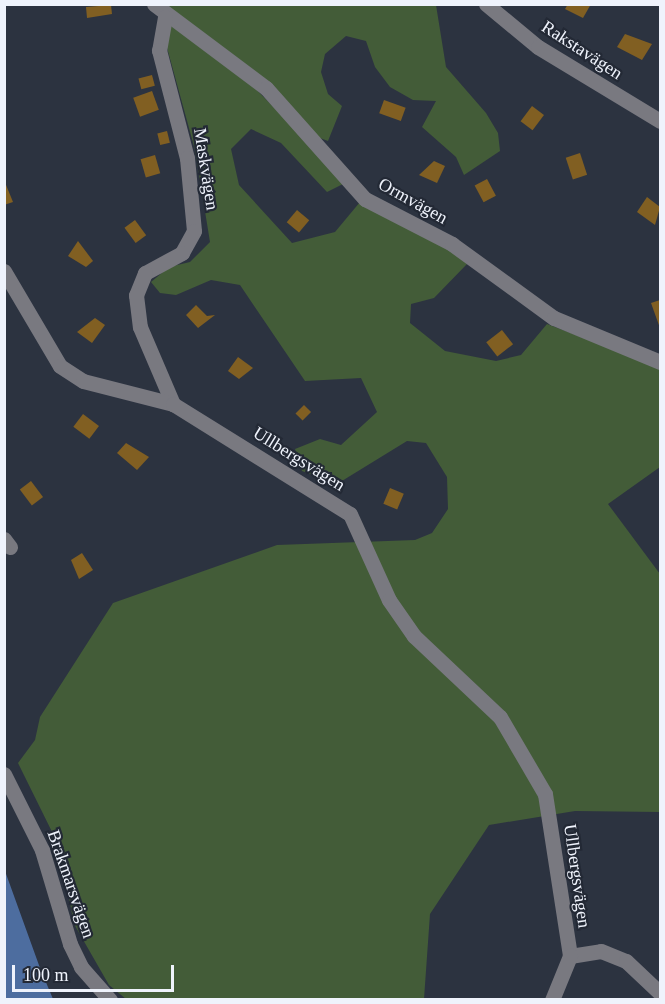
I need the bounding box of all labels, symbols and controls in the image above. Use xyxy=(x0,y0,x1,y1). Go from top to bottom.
street label: Rakstavägen xyxy=(538,16,626,84)
street label: Maskvägen xyxy=(189,126,223,212)
street label: Ormvägen xyxy=(375,173,451,229)
street label: Ullbergsvägen xyxy=(249,422,349,496)
street label: Ullbergsvägen xyxy=(559,823,595,929)
street label: Brakmarsvägen xyxy=(42,827,100,941)
scale bar xyxy=(15,953,177,991)
text: 100 m xyxy=(23,965,69,985)

